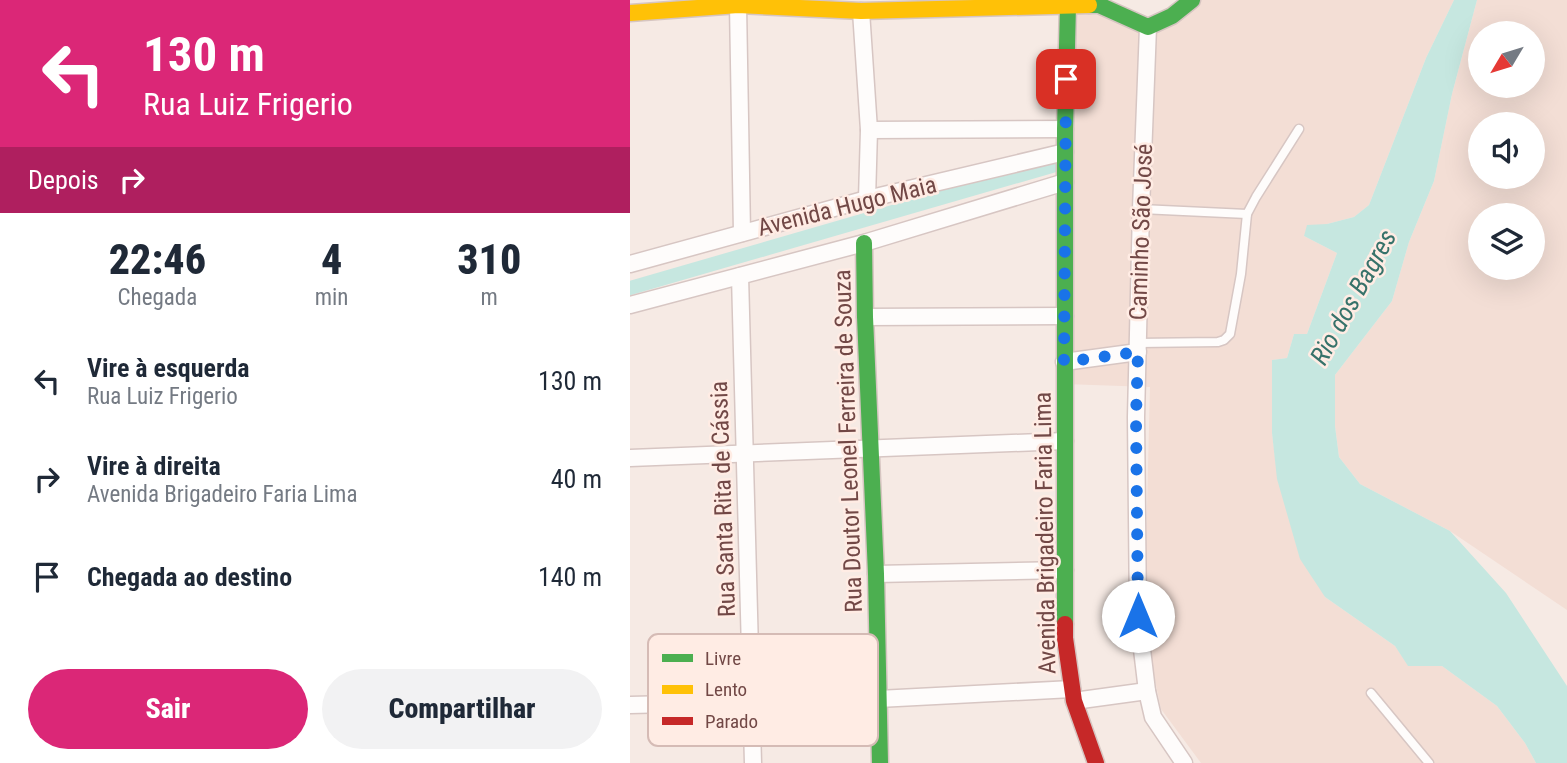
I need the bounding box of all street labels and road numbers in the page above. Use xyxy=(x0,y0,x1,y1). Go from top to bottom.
street label: Caminho São José xyxy=(1124,143,1158,321)
street label: Avenida Hugo Maia xyxy=(755,170,939,242)
street label: Rua Doutor Leonel Ferreira de Souza xyxy=(828,269,868,613)
street label: Rua Santa Rita de Cássia xyxy=(705,381,741,617)
street label: Avenida Brigadeiro Faria Lima xyxy=(1029,392,1061,674)

